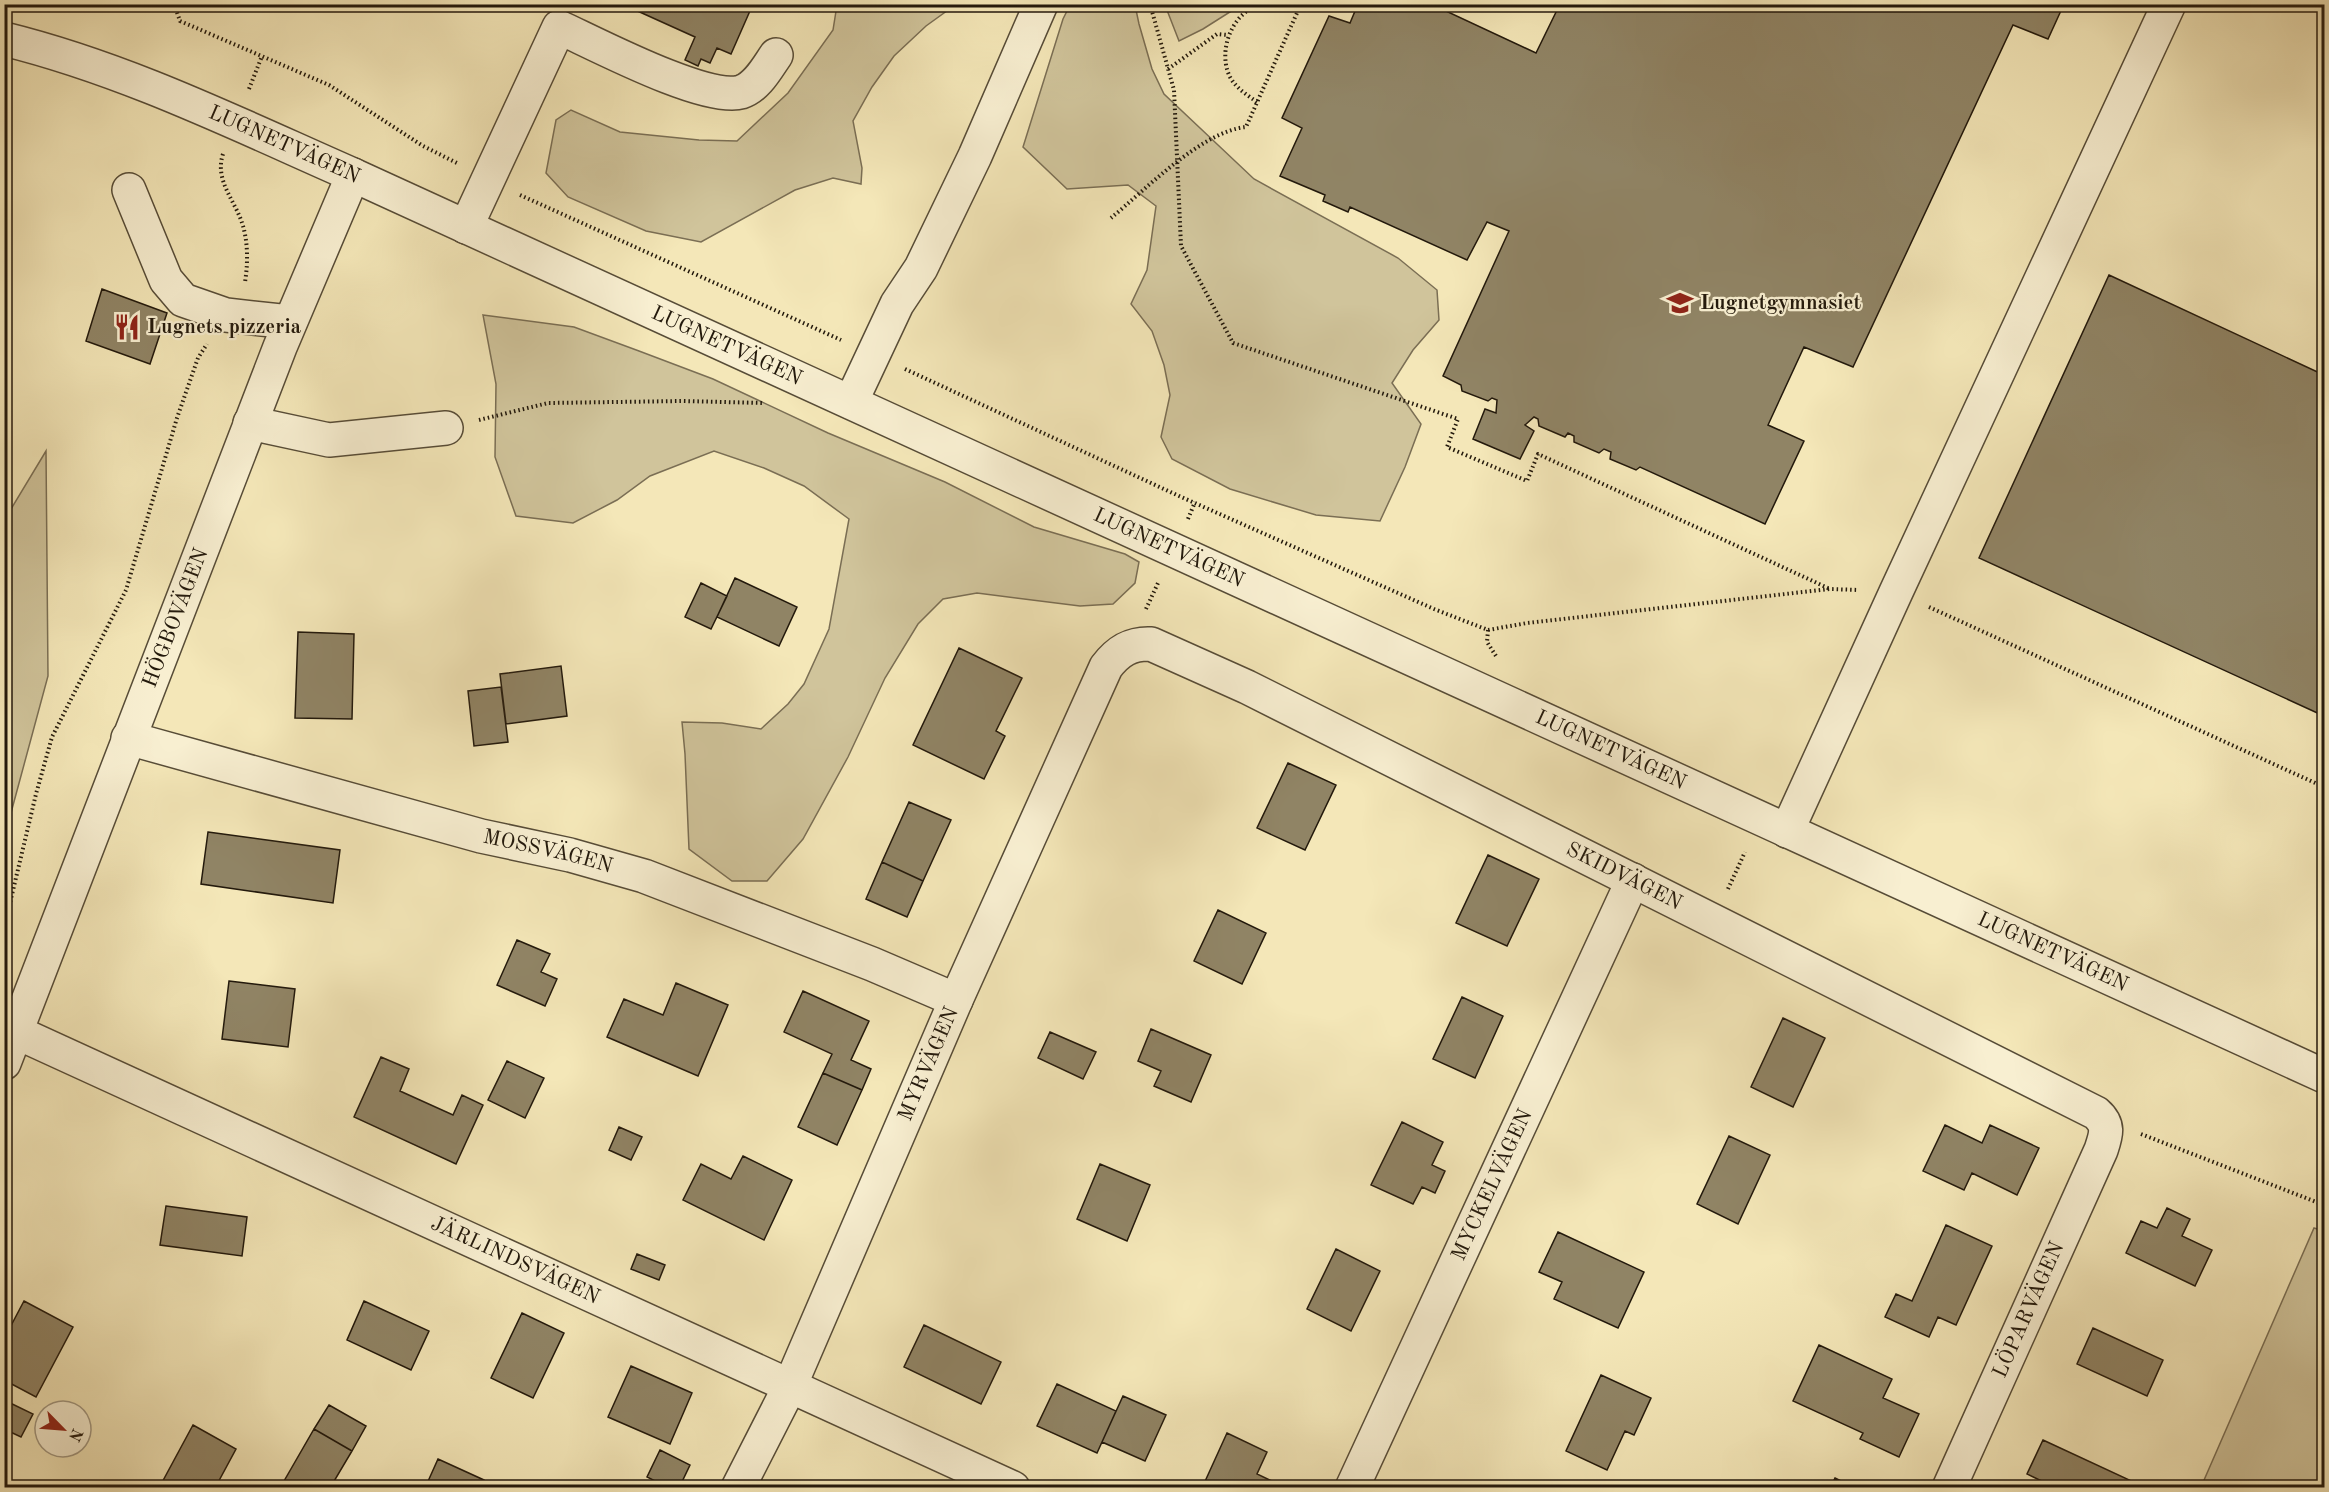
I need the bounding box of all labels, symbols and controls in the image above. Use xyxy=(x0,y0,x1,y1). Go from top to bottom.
street label: LUGNETVÄGEN xyxy=(205,102,363,187)
school or university icon: Lugnetgymnasiet xyxy=(1665,288,1695,318)
place label: Lugnetgymnasiet xyxy=(1700,293,1861,314)
street label: LUGNETVÄGEN xyxy=(648,302,805,389)
restaurant icon: Lugnets pizzeria xyxy=(112,312,142,342)
place label: Lugnets pizzeria xyxy=(147,317,302,338)
street label: LUGNETVÄGEN xyxy=(1090,504,1247,591)
street label: HÖGBOVÄGEN xyxy=(139,545,212,691)
street label: LUGNETVÄGEN xyxy=(1532,706,1689,793)
street label: MOSSVÄGEN xyxy=(481,826,615,877)
street label: SKIDVÄGEN xyxy=(1563,838,1685,914)
street label: LUGNETVÄGEN xyxy=(1974,908,2131,996)
street label: MYRVÄGEN xyxy=(895,1004,962,1124)
street label: MYCKELVÄGEN xyxy=(1448,1106,1536,1264)
street label: JÄRLINDSVÄGEN xyxy=(428,1213,603,1308)
street label: LÖPARVÄGEN xyxy=(1986,1237,2068,1381)
north arrow xyxy=(33,1399,93,1459)
text: N xyxy=(65,1426,85,1444)

